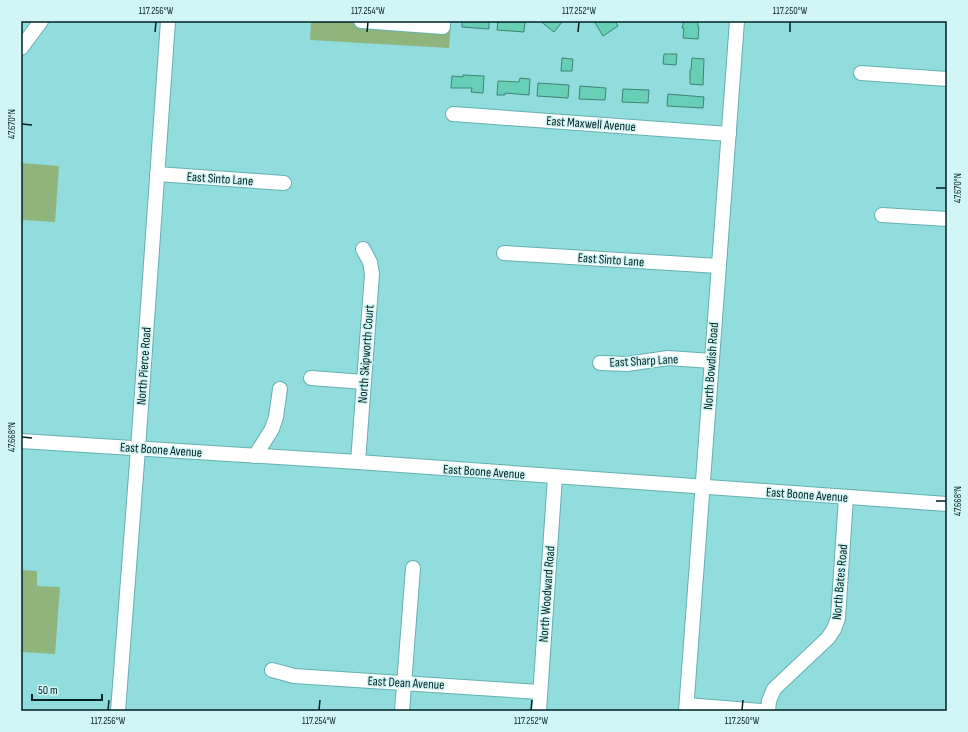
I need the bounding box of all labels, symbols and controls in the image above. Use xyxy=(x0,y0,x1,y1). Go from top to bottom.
text: 117.256°W xyxy=(139,5,174,17)
text: 117.254°W xyxy=(351,5,385,17)
text: 117.252°W xyxy=(562,5,597,17)
text: 117.250°W xyxy=(773,5,808,17)
text: 47.670°N xyxy=(6,109,18,139)
street label: East Maxwell Avenue xyxy=(546,113,636,135)
street label: East Sinto Lane xyxy=(186,169,254,189)
text: 47.670°N xyxy=(952,173,964,203)
street label: East Sinto Lane xyxy=(577,250,645,270)
street label: North Skipworth Court xyxy=(355,304,377,404)
street label: North Bowdish Road xyxy=(700,322,722,410)
street label: North Pierce Road xyxy=(133,326,155,406)
street label: East Sharp Lane xyxy=(609,351,679,371)
text: 47.668°N xyxy=(6,422,18,452)
street label: East Boone Avenue xyxy=(119,439,203,461)
street label: East Boone Avenue xyxy=(442,461,526,483)
street label: East Boone Avenue xyxy=(765,484,849,506)
text: 47.668°N xyxy=(952,486,964,516)
street label: North Bates Road xyxy=(829,544,851,620)
street label: North Woodward Road xyxy=(536,545,558,643)
street label: East Dean Avenue xyxy=(367,673,445,693)
scale bar xyxy=(32,676,102,702)
text: 50 m xyxy=(38,683,58,698)
text: 117.256°W xyxy=(91,715,126,727)
text: 117.254°W xyxy=(302,715,336,727)
text: 117.252°W xyxy=(514,715,549,727)
text: 117.250°W xyxy=(725,715,760,727)

